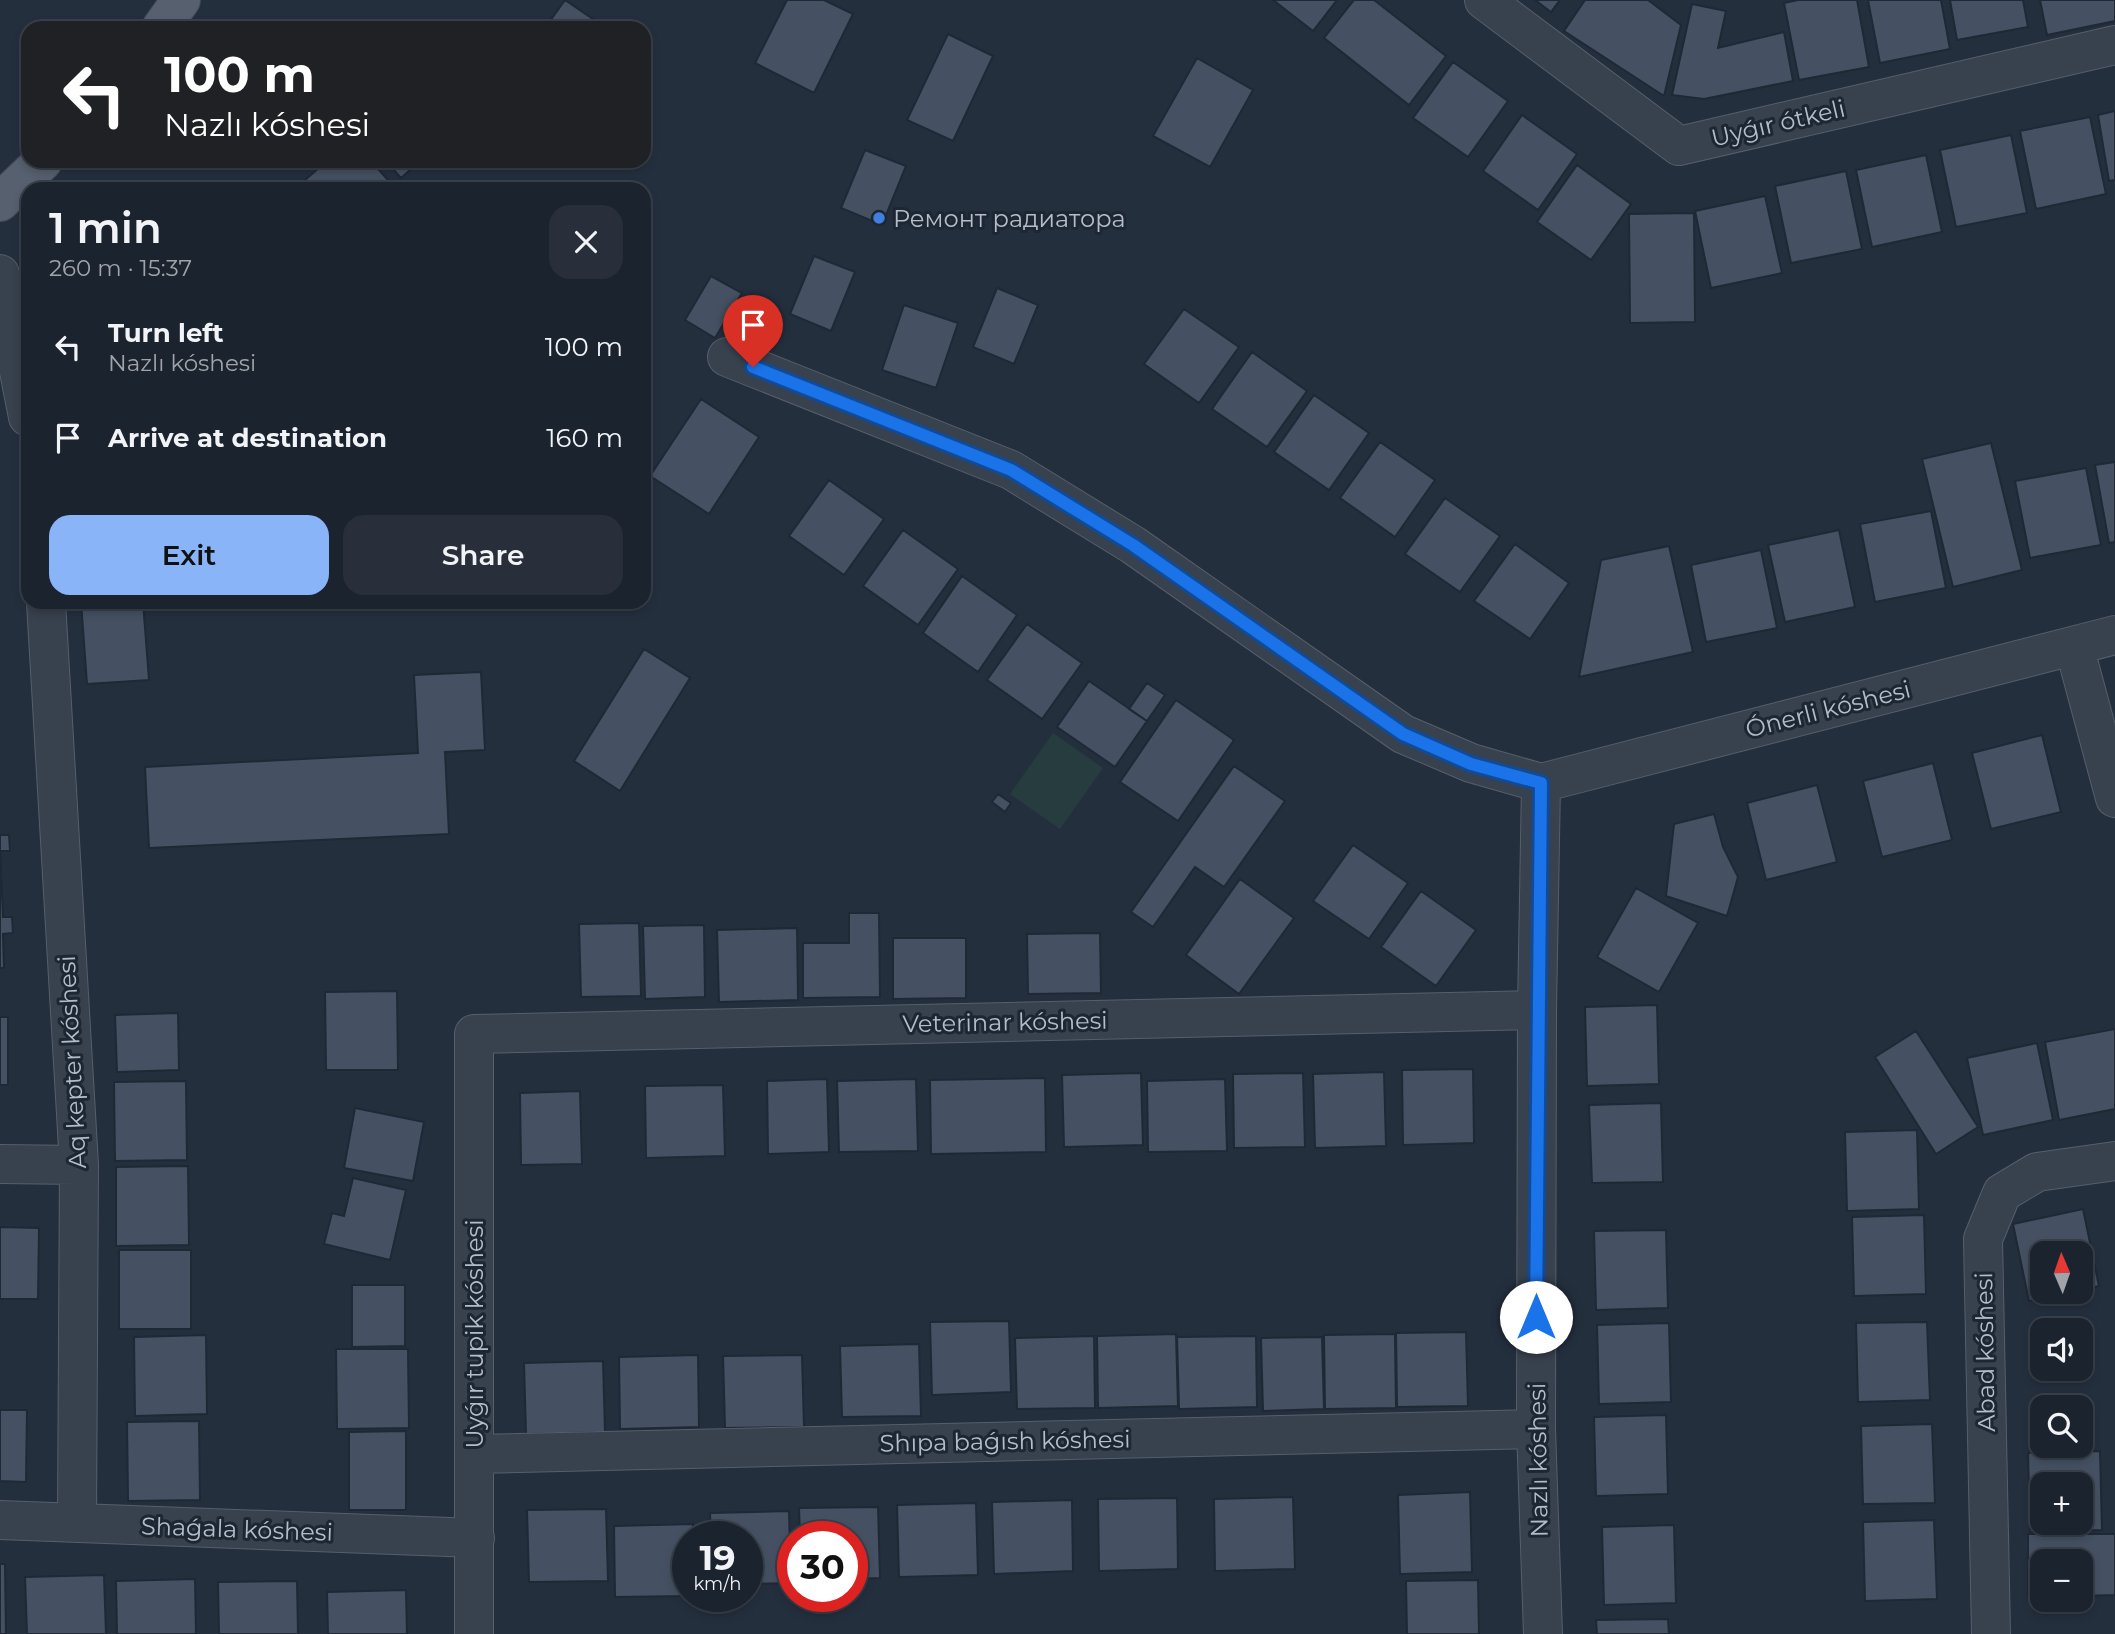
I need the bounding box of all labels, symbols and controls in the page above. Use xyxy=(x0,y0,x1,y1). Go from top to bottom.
text: 100 m xyxy=(164,45,315,104)
icon: left xyxy=(49,49,140,140)
street label: Uyǵır ótkeli xyxy=(1708,94,1848,152)
text: Nazlı kóshesi xyxy=(164,105,370,144)
text: 1 min xyxy=(49,202,162,254)
place label: Ремонт радиатора xyxy=(893,204,1126,233)
button: close xyxy=(549,205,623,279)
marker: Ремонт радиатора xyxy=(871,210,887,226)
text: 260 m · 15:37 xyxy=(49,254,192,282)
pin xyxy=(723,295,783,367)
icon: arrive xyxy=(734,306,772,344)
text: Turn left xyxy=(108,317,224,349)
icon: left xyxy=(49,328,87,366)
text: 100 m xyxy=(545,331,623,363)
text: Nazlı kóshesi xyxy=(108,349,256,377)
icon: arrive xyxy=(49,419,87,457)
text: Arrive at destination xyxy=(108,422,387,454)
text: 160 m xyxy=(546,422,623,454)
button: Exit xyxy=(49,515,329,595)
button: Share xyxy=(343,515,623,595)
street label: Ónerli kóshesi xyxy=(1743,674,1913,744)
street label: Aq kepter kóshesi xyxy=(52,955,92,1169)
street label: Veterinar kóshesi xyxy=(902,1006,1108,1038)
street label: Uyǵır tupik kóshesi xyxy=(460,1219,489,1449)
north arrow xyxy=(2030,1241,2093,1304)
map controls xyxy=(2030,1241,2093,1612)
street label: Abad kóshesi xyxy=(1969,1272,2001,1432)
position arrow xyxy=(1499,1280,1573,1354)
button: sound xyxy=(2030,1318,2093,1381)
street label: Nazlı kóshesi xyxy=(1522,1382,1554,1538)
button: search xyxy=(2030,1395,2093,1458)
street label: Shıpa baǵısh kóshesi xyxy=(879,1424,1131,1458)
button: + xyxy=(2030,1472,2093,1535)
street label: Shaǵala kóshesi xyxy=(140,1511,334,1547)
speed limit sign: 30 xyxy=(777,1521,868,1612)
text: 19 xyxy=(699,1536,736,1579)
button: − xyxy=(2030,1549,2093,1612)
text: km/h xyxy=(693,1573,742,1595)

